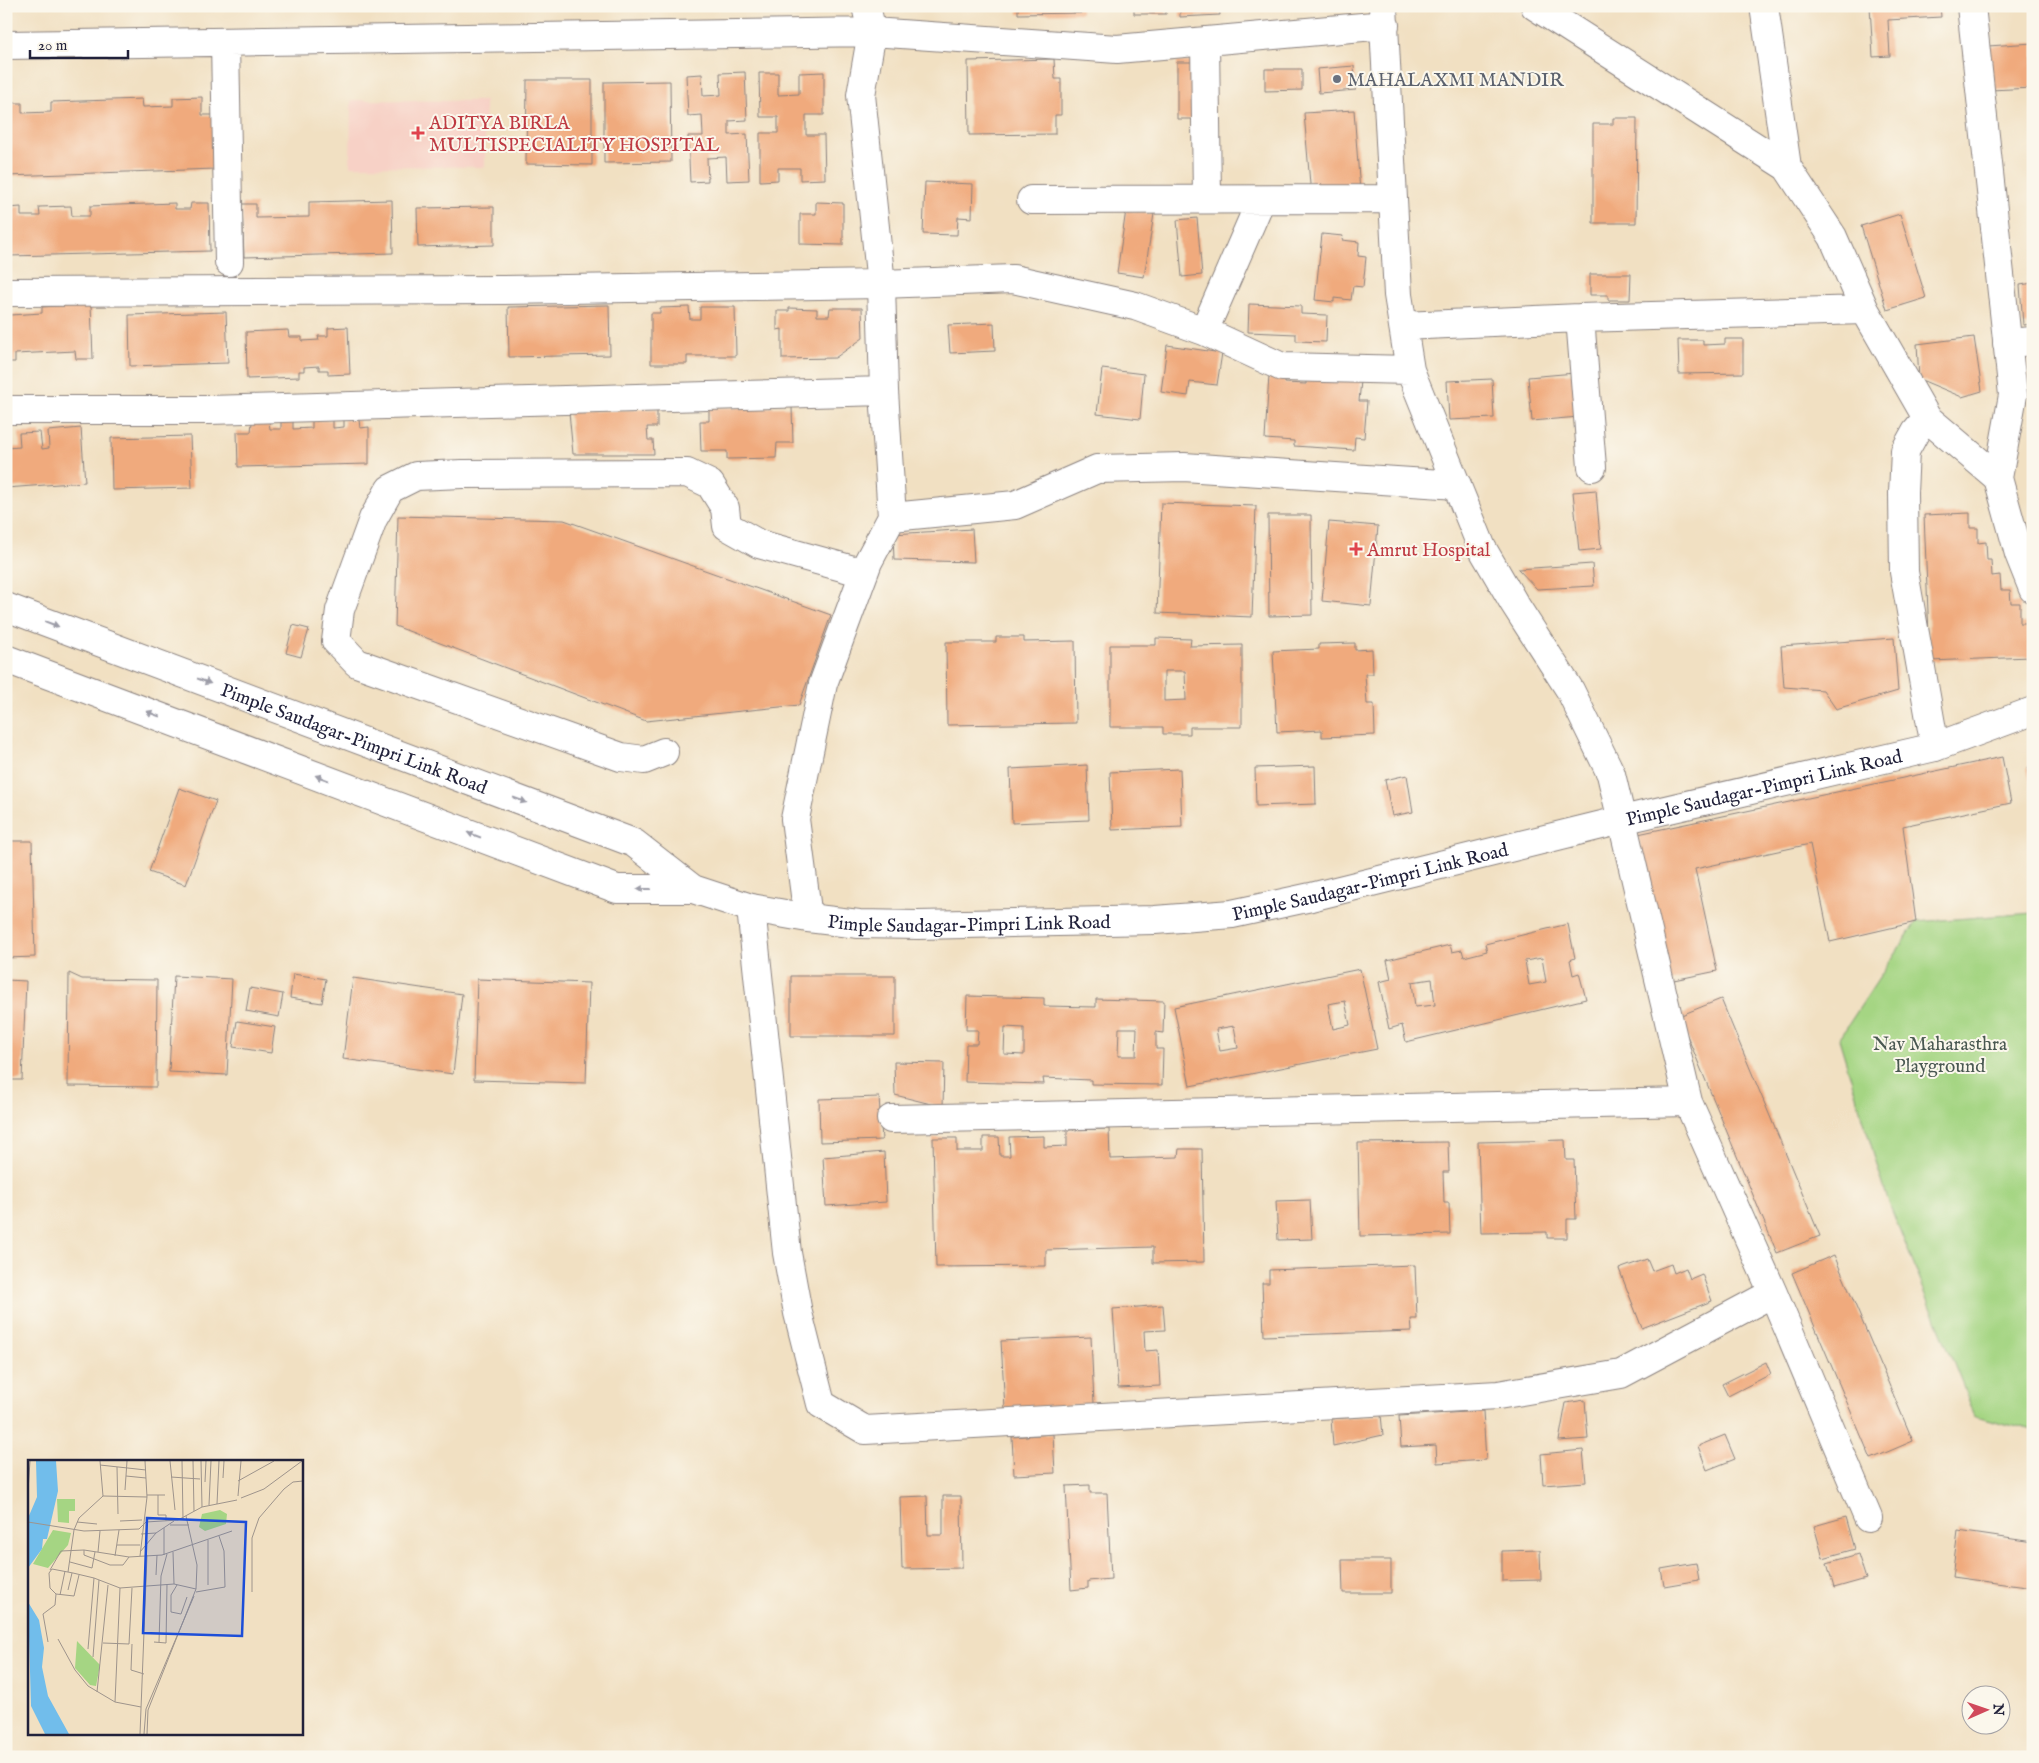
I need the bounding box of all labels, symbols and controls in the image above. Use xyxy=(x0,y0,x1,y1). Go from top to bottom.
scale bar xyxy=(30,28,128,60)
text: 20 m xyxy=(38,36,68,55)
place label: MAHALAXMI MANDIR xyxy=(1347,69,1564,93)
marker: MAHALAXMI MANDIR xyxy=(1331,73,1343,85)
place label: ADITYA BIRLA MULTISPECIALITY HOSPITAL xyxy=(428,112,720,158)
marker: ADITYA BIRLA MULTISPECIALITY HOSPITAL xyxy=(411,126,425,140)
place label: Amrut Hospital xyxy=(1366,539,1491,563)
marker: Amrut Hospital xyxy=(1349,542,1363,556)
one-way arrow xyxy=(45,620,60,628)
one-way arrow xyxy=(197,677,212,685)
street label: Pimple Saudagar-Pimpri Link Road xyxy=(217,679,491,801)
one-way arrow xyxy=(146,710,161,717)
street label: Pimple Saudagar-Pimpri Link Road xyxy=(1624,745,1905,833)
one-way arrow xyxy=(314,774,329,782)
one-way arrow xyxy=(513,796,528,804)
one-way arrow xyxy=(466,831,481,839)
street label: Pimple Saudagar-Pimpri Link Road xyxy=(1230,838,1512,928)
one-way arrow xyxy=(636,885,652,893)
street label: Pimple Saudagar-Pimpri Link Road xyxy=(826,910,1112,939)
park label: Nav Maharasthra Playground xyxy=(1873,1033,2008,1079)
inset map xyxy=(28,1460,302,1736)
north arrow xyxy=(1962,1686,2012,1736)
text: N xyxy=(1989,1702,2007,1716)

